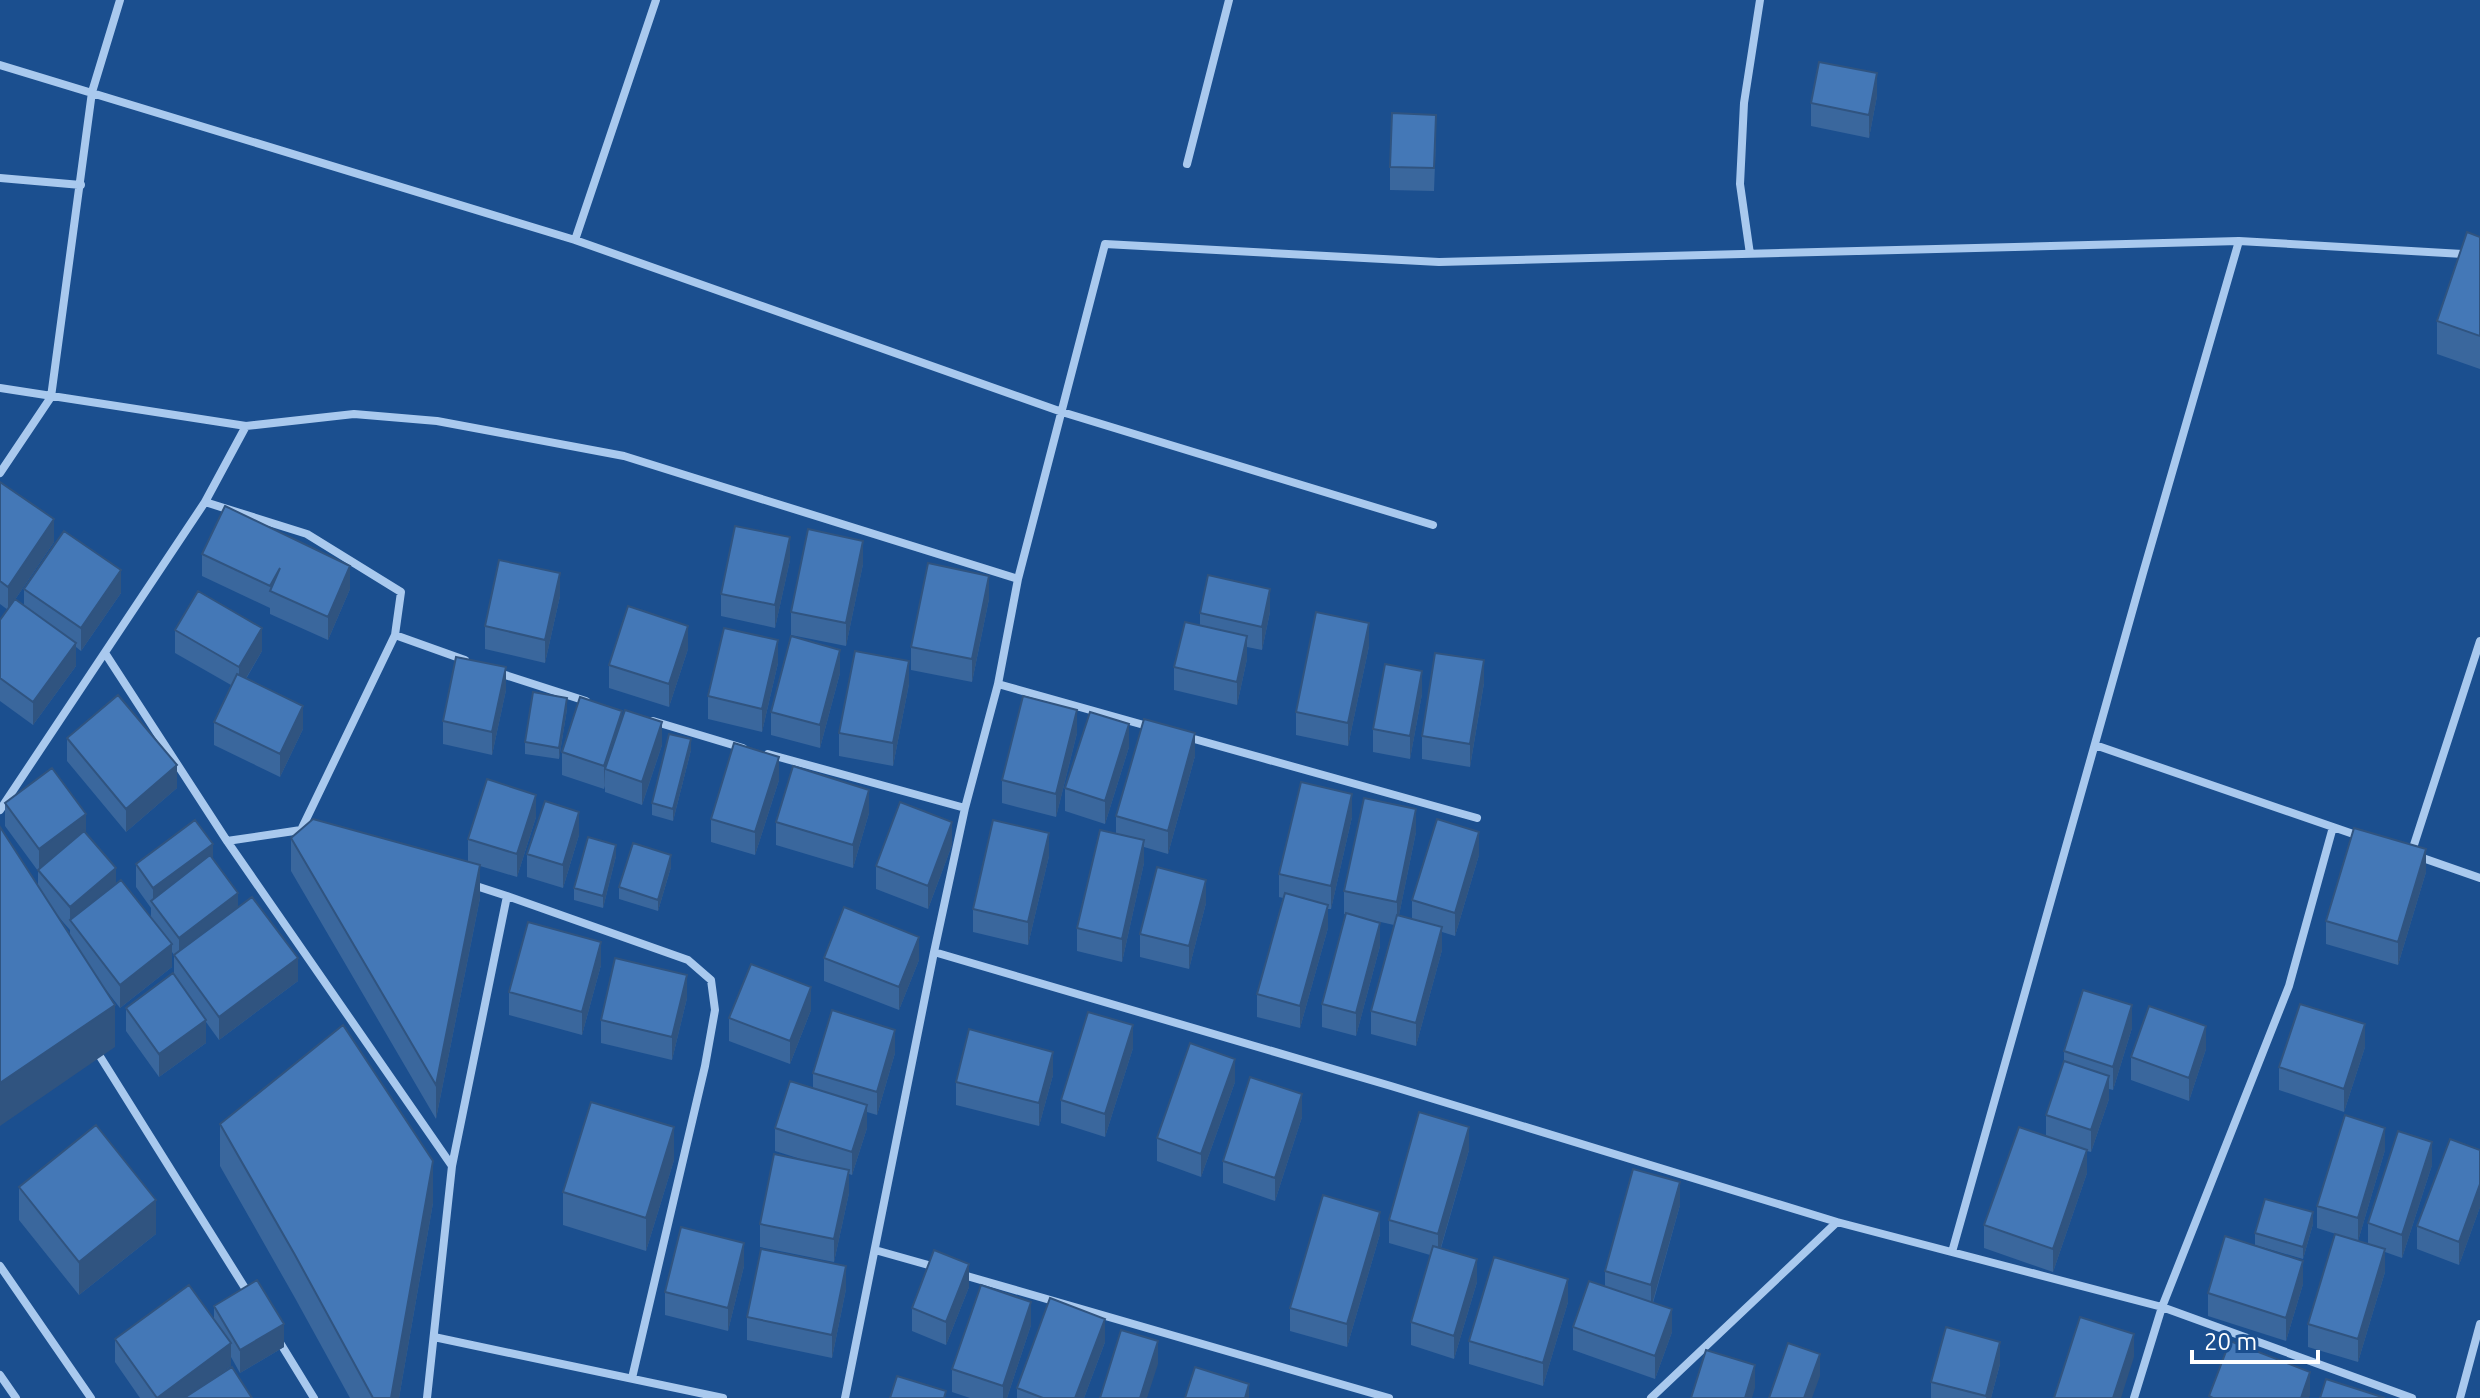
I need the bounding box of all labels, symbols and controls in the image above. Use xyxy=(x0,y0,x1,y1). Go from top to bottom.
scale bar xyxy=(2192,1314,2318,1364)
text: 20 m xyxy=(2204,1328,2257,1355)

